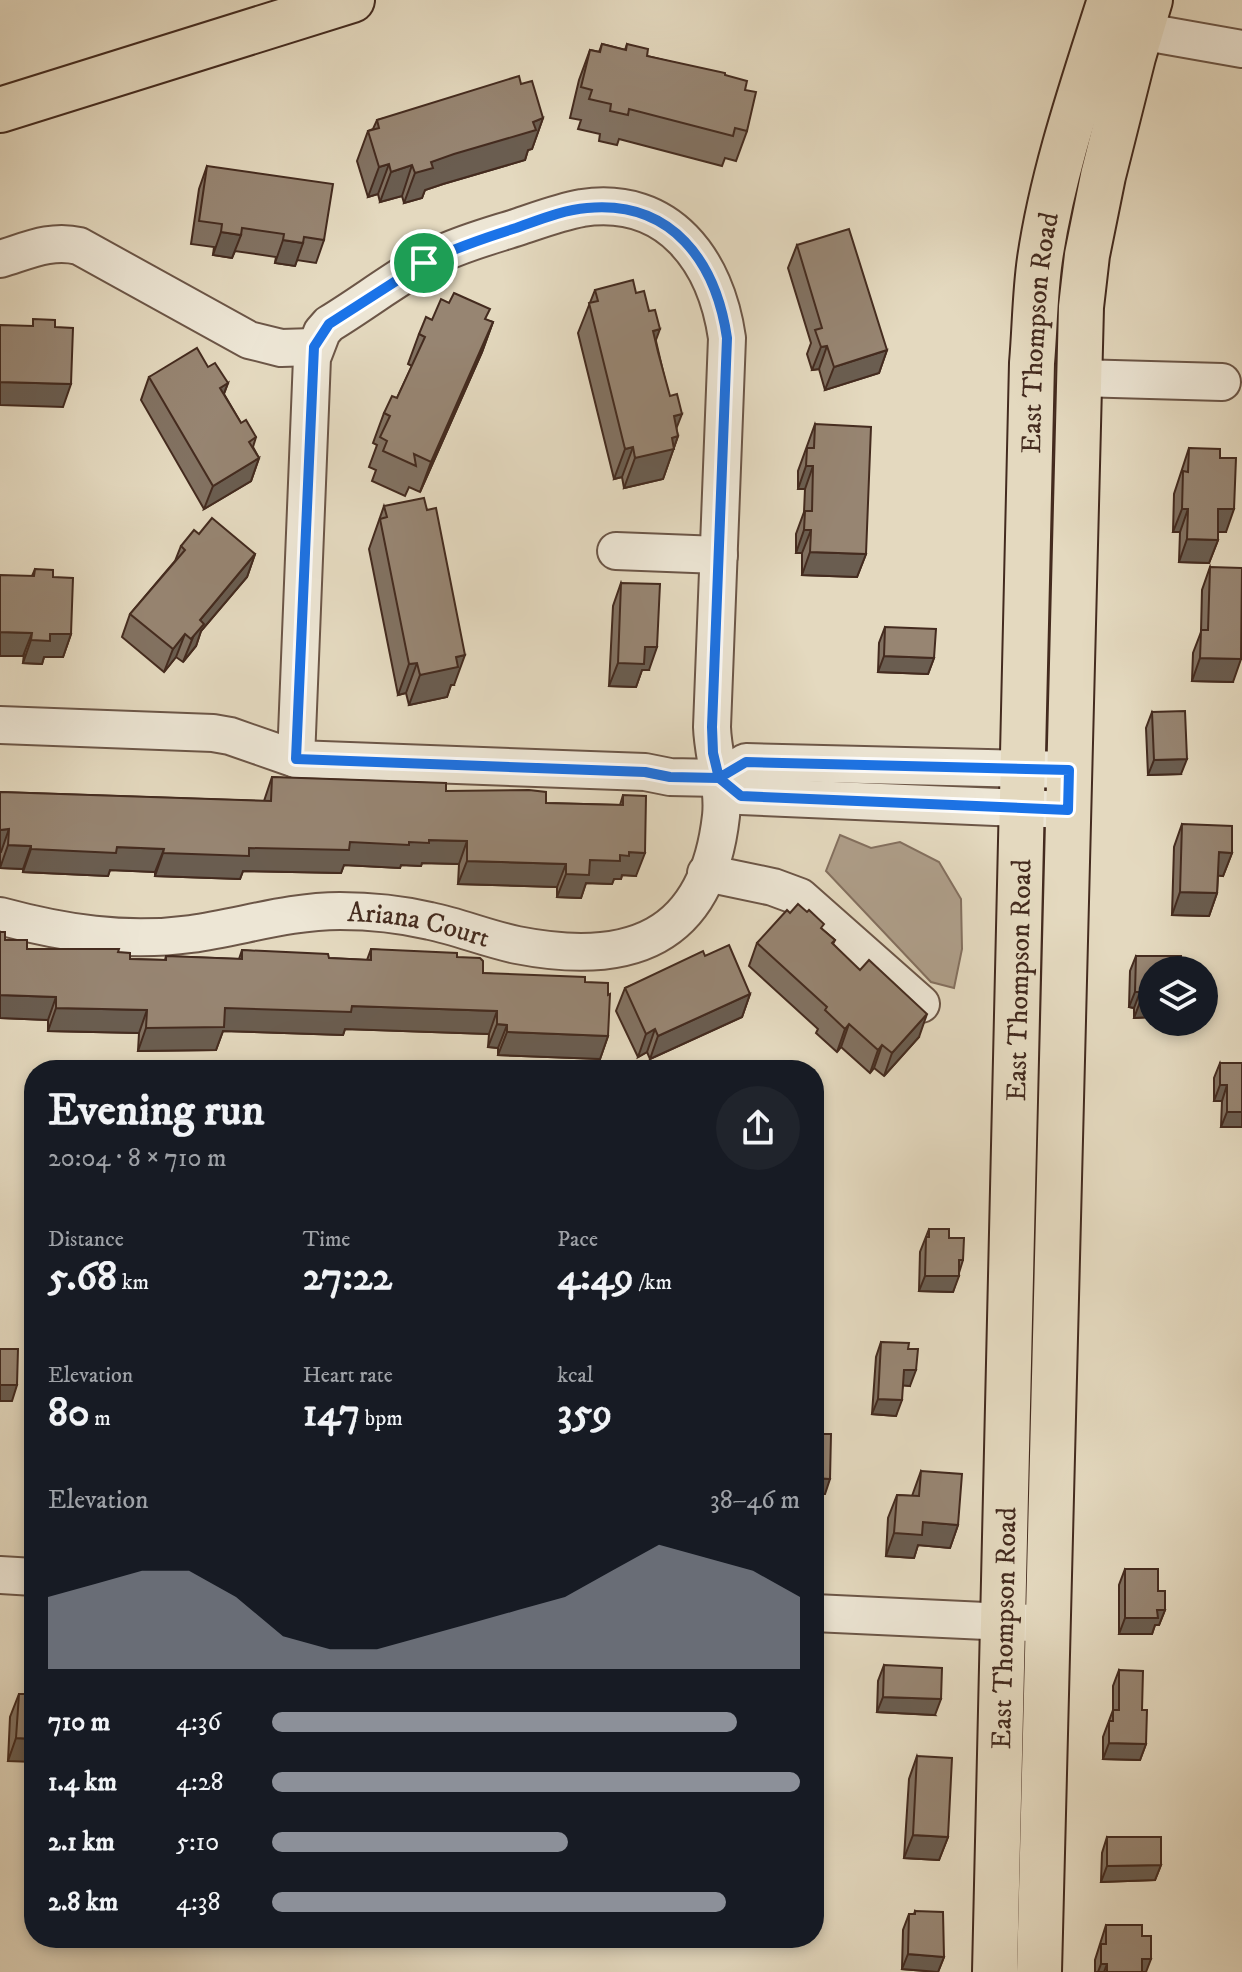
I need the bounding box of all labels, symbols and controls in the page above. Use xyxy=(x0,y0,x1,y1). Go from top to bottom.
street label: East Thompson Road xyxy=(1014,209,1067,454)
pin xyxy=(390,229,458,297)
icon: arrive xyxy=(402,241,446,285)
street label: East Thompson Road xyxy=(999,859,1040,1102)
street label: Ariana Court xyxy=(347,895,494,956)
map controls xyxy=(1138,956,1218,1036)
button: layers xyxy=(1138,956,1218,1036)
text: Evening run xyxy=(48,1084,265,1139)
button: share xyxy=(716,1086,800,1170)
text: 20:04 · 8 × 710 m xyxy=(48,1142,227,1175)
text: Distance xyxy=(48,1226,124,1253)
text: Time xyxy=(303,1226,350,1253)
text: Pace xyxy=(557,1226,598,1253)
text: 5.68 xyxy=(48,1253,117,1303)
text: 27:22 xyxy=(303,1253,392,1303)
text: 4:49 xyxy=(557,1253,634,1303)
text: km xyxy=(117,1269,149,1296)
text: /km xyxy=(634,1269,672,1296)
text: Elevation xyxy=(48,1362,133,1389)
text: Heart rate xyxy=(303,1362,393,1389)
text: kcal xyxy=(557,1362,593,1389)
text: 80 xyxy=(48,1389,90,1439)
text: 147 xyxy=(303,1389,360,1439)
text: 359 xyxy=(557,1389,612,1439)
text: m xyxy=(90,1405,111,1432)
text: bpm xyxy=(360,1405,403,1432)
text: Elevation xyxy=(48,1484,149,1517)
text: 38–46 m xyxy=(710,1484,800,1517)
street label: East Thompson Road xyxy=(984,1507,1025,1750)
text: 710 m xyxy=(48,1706,110,1739)
text: 4:36 xyxy=(176,1706,221,1739)
text: 1.4 km xyxy=(48,1766,117,1799)
text: 4:28 xyxy=(176,1766,224,1799)
text: 2.1 km xyxy=(48,1826,115,1859)
text: 5:10 xyxy=(176,1826,219,1859)
text: 2.8 km xyxy=(48,1886,118,1919)
text: 4:38 xyxy=(176,1886,220,1919)

